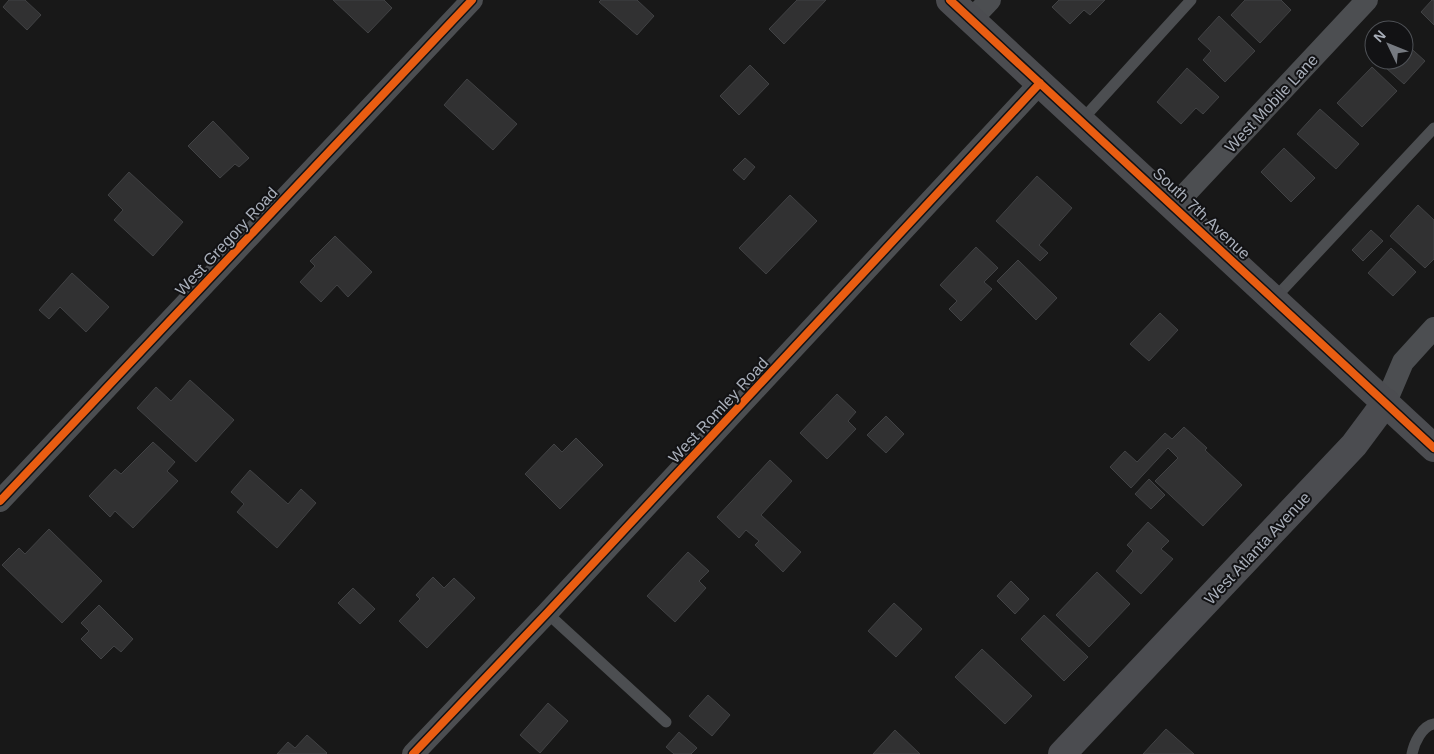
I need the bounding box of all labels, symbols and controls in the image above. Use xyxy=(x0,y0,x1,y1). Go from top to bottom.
north arrow xyxy=(1364,20,1414,70)
text: N xyxy=(1370,27,1389,45)
street label: West Mobile Lane xyxy=(1222,51,1321,156)
street label: South 7th Avenue xyxy=(1150,164,1254,263)
street label: West Gregory Road xyxy=(172,184,281,299)
street label: West Romley Road xyxy=(665,354,771,466)
street label: West Atlanta Avenue xyxy=(1201,489,1314,608)

